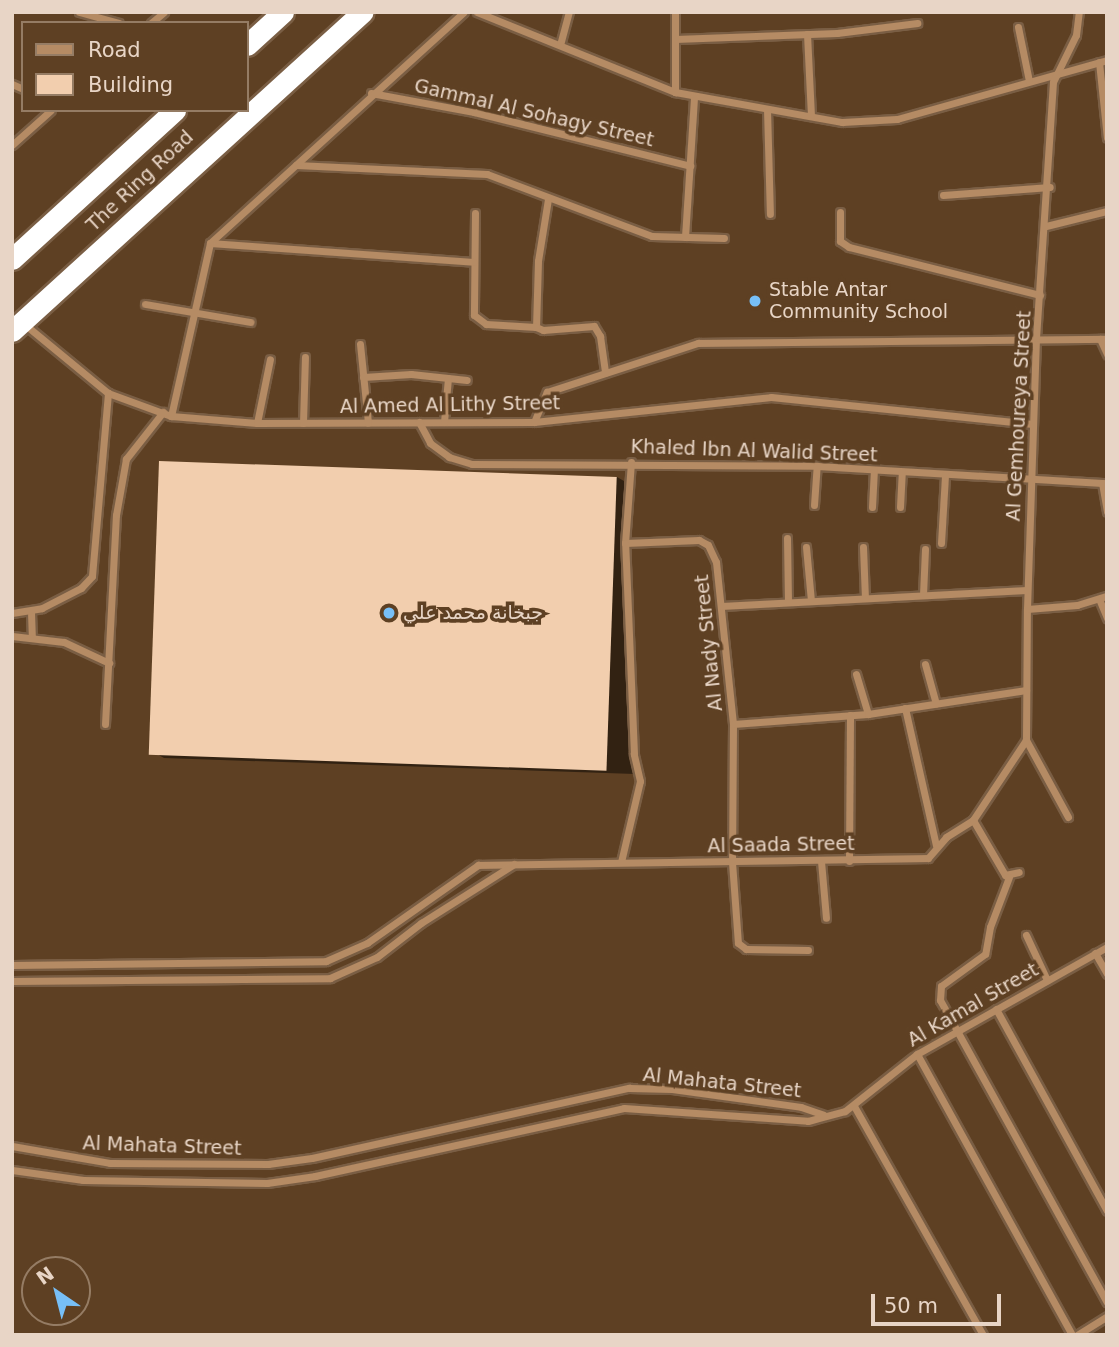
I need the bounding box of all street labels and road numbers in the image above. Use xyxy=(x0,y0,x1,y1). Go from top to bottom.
street label: Gammal Al Sohagy Street xyxy=(412,74,656,152)
street label: The Ring Road xyxy=(82,126,198,236)
street label: Al Gemhoureya Street xyxy=(1002,310,1036,522)
street label: Al Amed Al Lithy Street xyxy=(340,392,560,418)
street label: Khaled Ibn Al Walid Street xyxy=(630,435,878,467)
street label: Al Nady Street xyxy=(690,574,728,712)
street label: Al Saada Street xyxy=(707,832,855,858)
street label: Al Kamal Street xyxy=(904,958,1042,1052)
street label: Al Mahata Street xyxy=(642,1063,802,1103)
street label: Al Mahata Street xyxy=(82,1132,242,1160)

